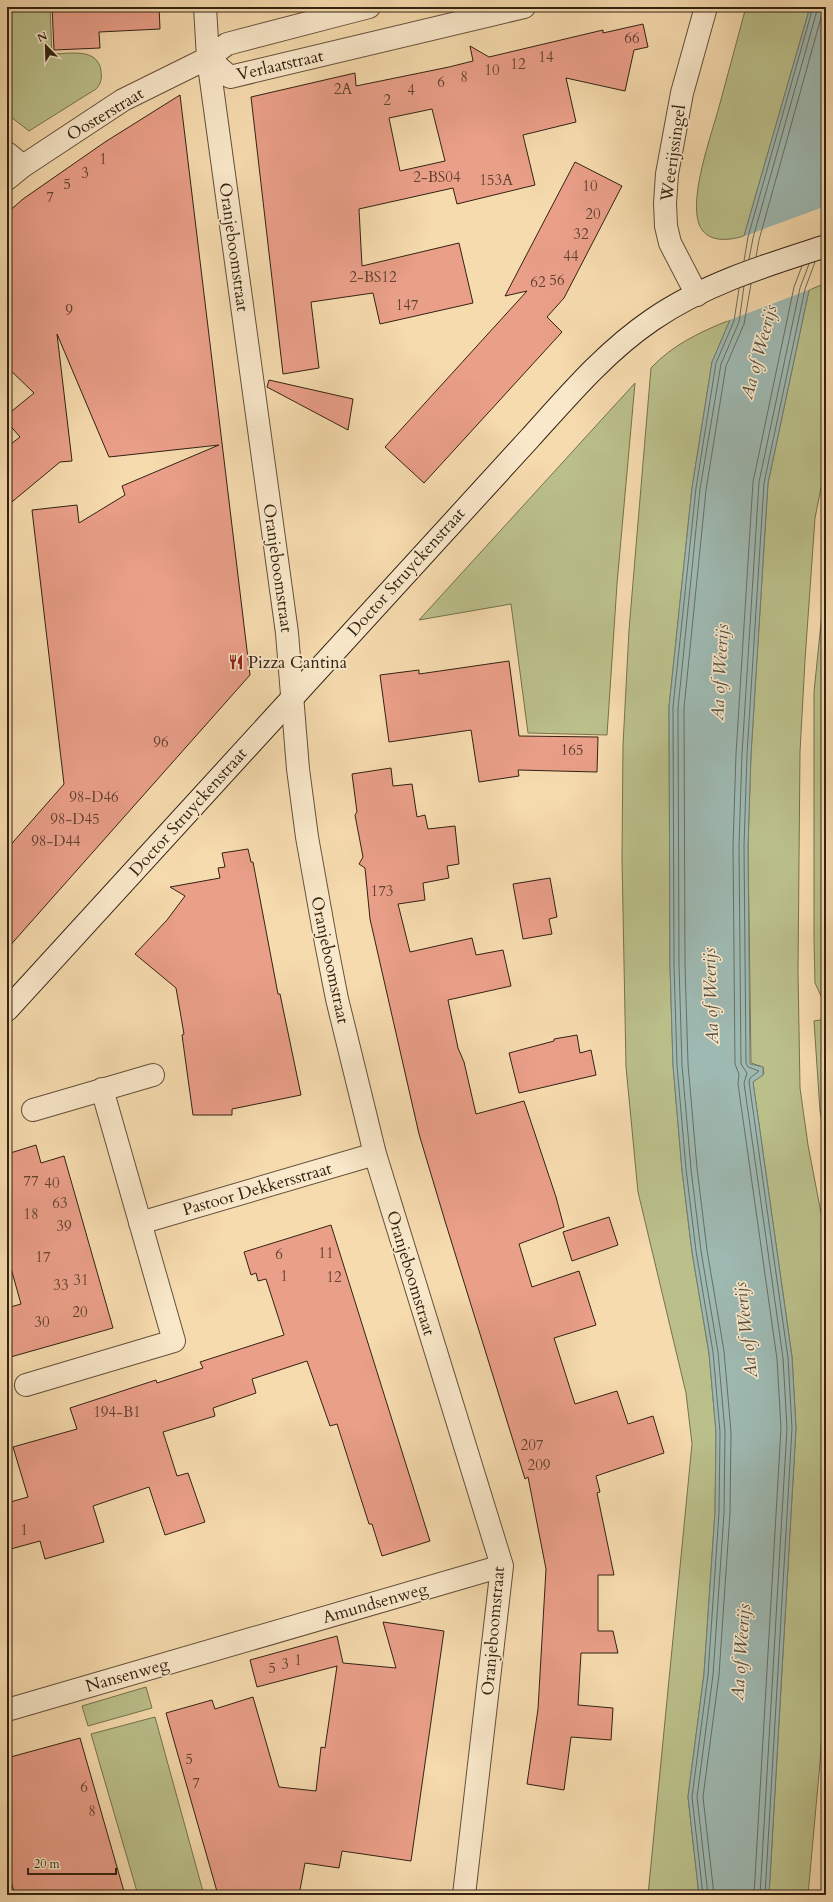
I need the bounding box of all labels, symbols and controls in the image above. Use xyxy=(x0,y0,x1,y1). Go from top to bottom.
north arrow xyxy=(26,26,66,66)
text: N xyxy=(35,28,50,46)
house number: 66 xyxy=(624,28,640,48)
street label: Verlaatstraat xyxy=(234,44,326,86)
house number: 14 xyxy=(538,47,554,67)
house number: 12 xyxy=(510,54,526,74)
house number: 10 xyxy=(484,60,500,80)
house number: 8 xyxy=(460,67,468,87)
house number: 6 xyxy=(437,72,445,92)
house number: 2A xyxy=(334,79,353,99)
house number: 4 xyxy=(407,80,415,100)
street label: Oosterstraat xyxy=(62,82,148,146)
house number: 2 xyxy=(383,90,391,110)
street label: Weerijssingel xyxy=(655,103,691,204)
house number: 1 xyxy=(99,149,107,169)
house number: 3 xyxy=(81,163,89,183)
house number: 2-BS04 xyxy=(413,167,461,187)
house number: 153A xyxy=(479,170,513,190)
house number: 5 xyxy=(63,174,71,194)
house number: 10 xyxy=(582,176,598,196)
street label: Oranjeboomstraat xyxy=(214,181,254,313)
house number: 7 xyxy=(46,187,54,207)
house number: 20 xyxy=(585,204,601,224)
house number: 32 xyxy=(573,224,589,244)
house number: 44 xyxy=(563,246,579,266)
house number: 2-BS12 xyxy=(349,267,397,287)
house number: 56 xyxy=(549,270,565,290)
house number: 62 xyxy=(530,272,546,292)
house number: 147 xyxy=(395,295,419,315)
house number: 9 xyxy=(65,300,73,320)
water label: Aa of Weerijs xyxy=(734,302,784,403)
street label: Oranjeboomstraat xyxy=(258,502,298,634)
street label: Doctor Struyckenstraat xyxy=(342,502,471,641)
water label: Aa of Weerijs xyxy=(705,623,735,722)
place label: Pizza Cantina xyxy=(248,651,348,674)
restaurant icon: Pizza Cantina xyxy=(227,653,245,671)
house number: 96 xyxy=(153,732,169,752)
house number: 165 xyxy=(560,740,584,760)
street label: Doctor Struyckenstraat xyxy=(124,742,253,881)
house number: 98-D46 xyxy=(69,787,119,807)
house number: 98-D45 xyxy=(50,809,100,829)
house number: 98-D44 xyxy=(31,831,81,851)
house number: 173 xyxy=(370,881,394,901)
street label: Oranjeboomstraat xyxy=(305,894,355,1026)
water label: Aa of Weerijs xyxy=(697,947,725,1046)
street label: Pastoor Dekkersstraat xyxy=(180,1157,335,1221)
house number: 77 xyxy=(23,1171,39,1191)
house number: 40 xyxy=(44,1173,60,1193)
house number: 63 xyxy=(52,1193,68,1213)
house number: 18 xyxy=(23,1204,39,1224)
street label: Oranjeboomstraat xyxy=(381,1208,441,1339)
house number: 39 xyxy=(56,1216,72,1236)
house number: 11 xyxy=(318,1243,334,1263)
house number: 6 xyxy=(275,1244,283,1264)
house number: 17 xyxy=(35,1247,51,1267)
house number: 1 xyxy=(280,1266,288,1286)
house number: 12 xyxy=(326,1267,342,1287)
house number: 31 xyxy=(73,1270,89,1290)
house number: 33 xyxy=(53,1275,69,1295)
water label: Aa of Weerijs xyxy=(728,1280,764,1381)
house number: 20 xyxy=(72,1302,88,1322)
house number: 30 xyxy=(34,1312,50,1332)
house number: 194-B1 xyxy=(93,1402,141,1422)
house number: 207 xyxy=(520,1435,544,1455)
house number: 209 xyxy=(527,1455,551,1475)
house number: 1 xyxy=(20,1520,28,1540)
street label: Oranjeboomstraat xyxy=(476,1565,510,1697)
street label: Amundsenweg xyxy=(320,1577,431,1629)
water label: Aa of Weerijs xyxy=(725,1603,757,1702)
house number: 1 xyxy=(294,1650,302,1670)
street label: Nansenweg xyxy=(83,1652,172,1698)
house number: 3 xyxy=(281,1654,289,1674)
house number: 5 xyxy=(268,1658,276,1678)
house number: 5 xyxy=(185,1749,193,1769)
house number: 7 xyxy=(192,1773,200,1793)
house number: 6 xyxy=(80,1777,88,1797)
house number: 8 xyxy=(88,1801,96,1821)
scale bar xyxy=(28,1850,116,1876)
text: 20 m xyxy=(34,1856,61,1872)

